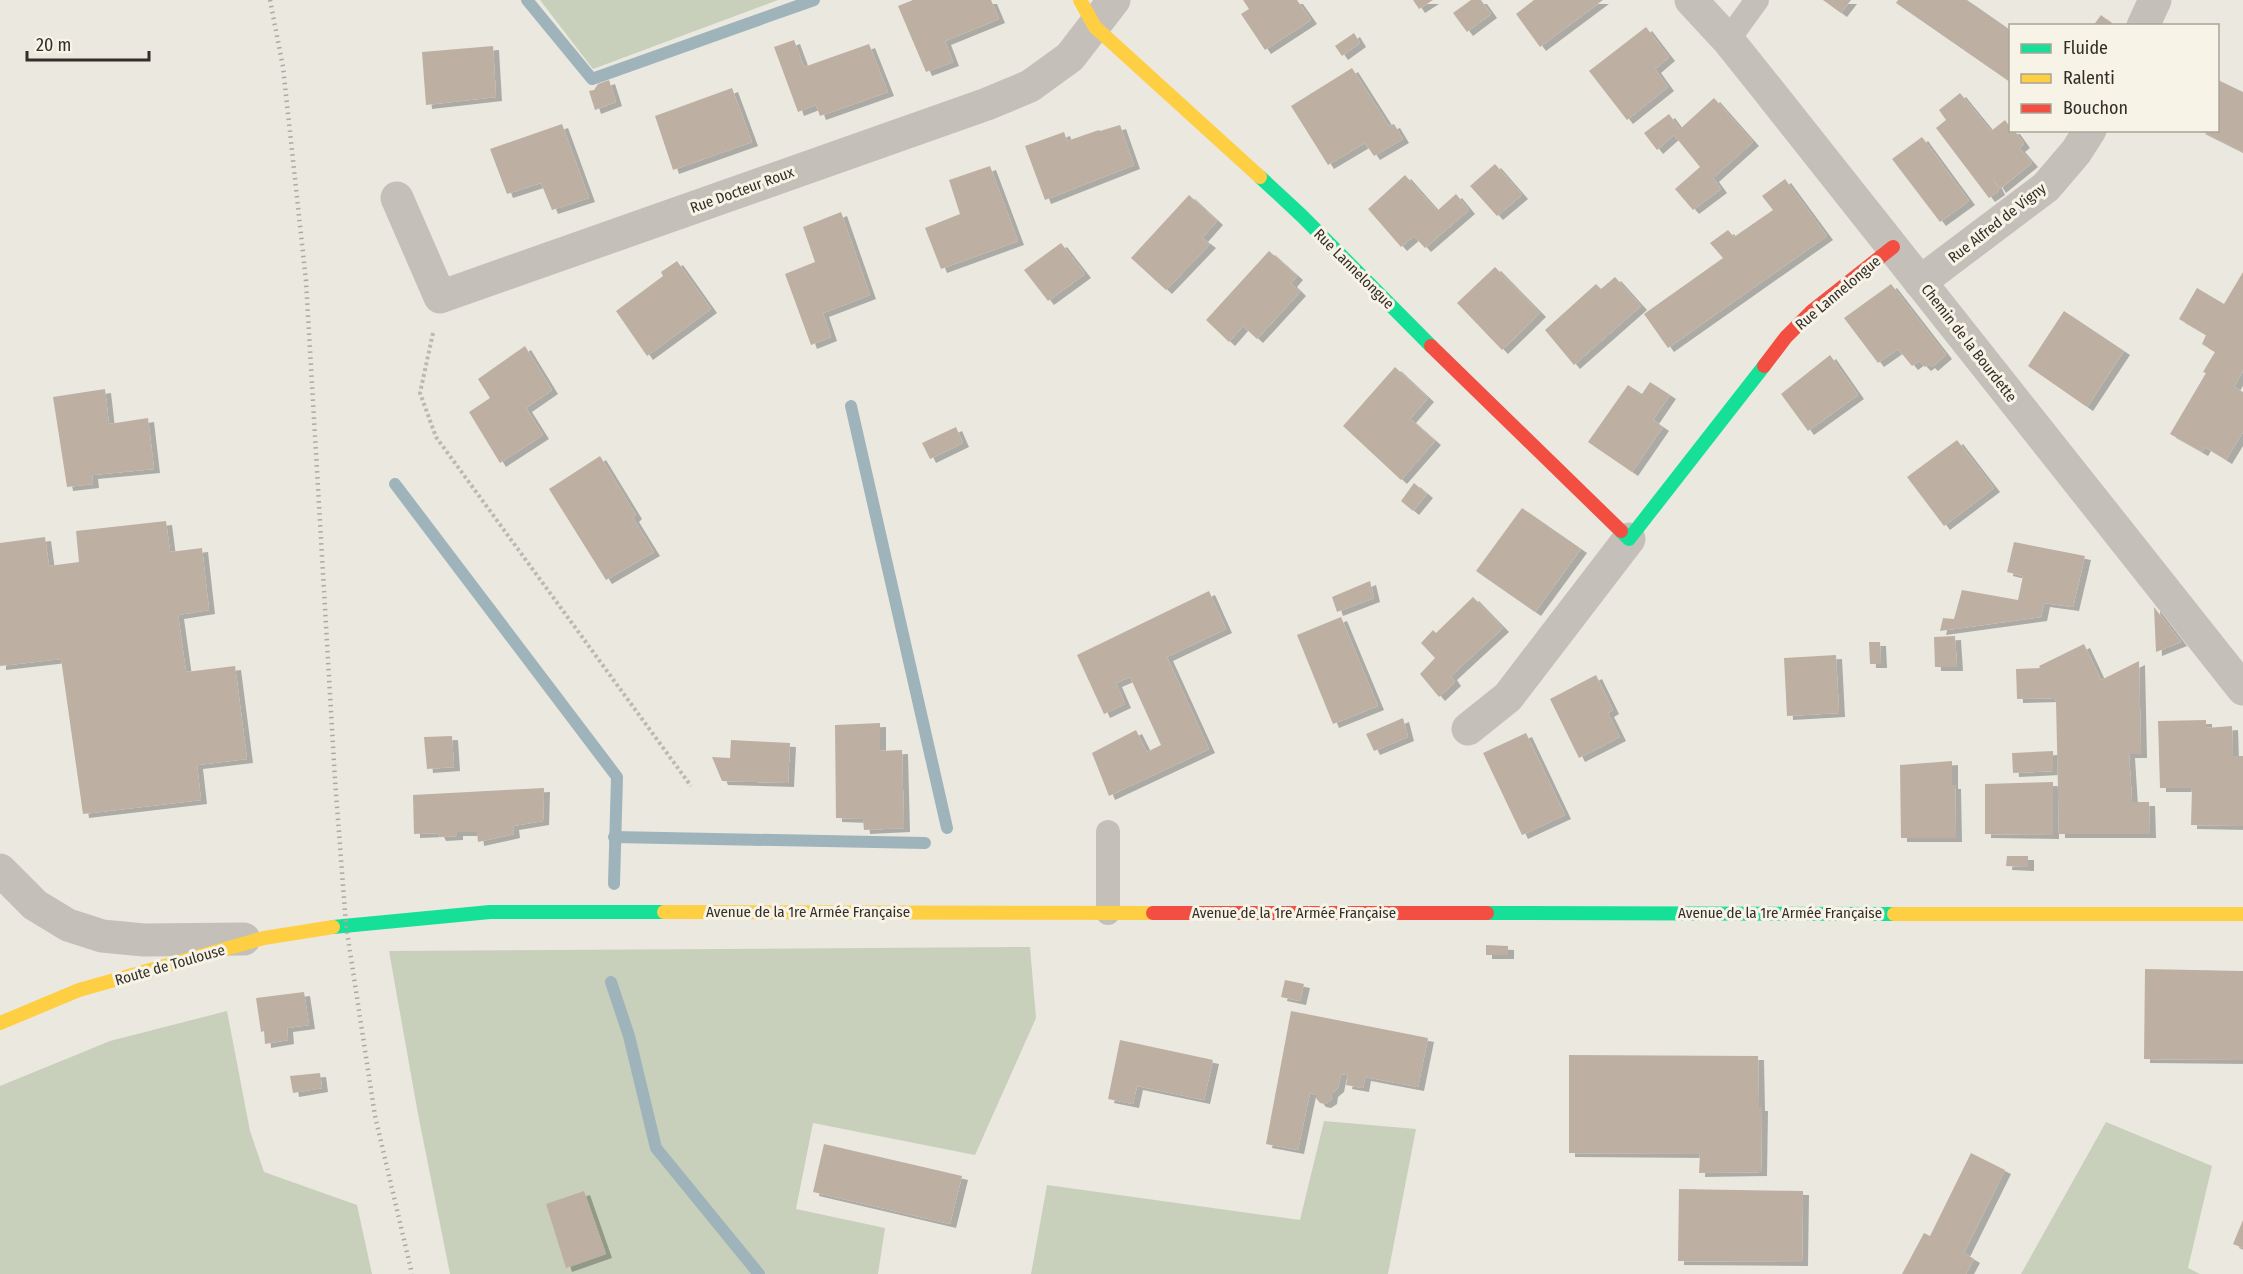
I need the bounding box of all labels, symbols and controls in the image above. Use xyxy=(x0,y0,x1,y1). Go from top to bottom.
scale bar xyxy=(27,24,148,62)
legend xyxy=(2009,24,2219,132)
text: 20 m xyxy=(36,34,71,56)
text: Fluide xyxy=(2063,37,2108,59)
text: Ralenti xyxy=(2063,67,2115,89)
text: Bouchon xyxy=(2063,97,2128,119)
street label: Rue Docteur Roux xyxy=(688,163,797,217)
street label: Rue Alfred de Vigny xyxy=(1945,179,2050,267)
street label: Rue Lannelongue xyxy=(1310,225,1398,313)
street label: Rue Lannelongue xyxy=(1792,252,1884,334)
street label: Chemin de la Bourdette xyxy=(1917,281,2021,405)
street label: Avenue de la 1re Armée Française xyxy=(706,903,910,921)
street label: Avenue de la 1re Armée Française xyxy=(1192,904,1396,922)
street label: Avenue de la 1re Armée Française xyxy=(1678,904,1882,922)
street label: Route de Toulouse xyxy=(113,941,227,989)

